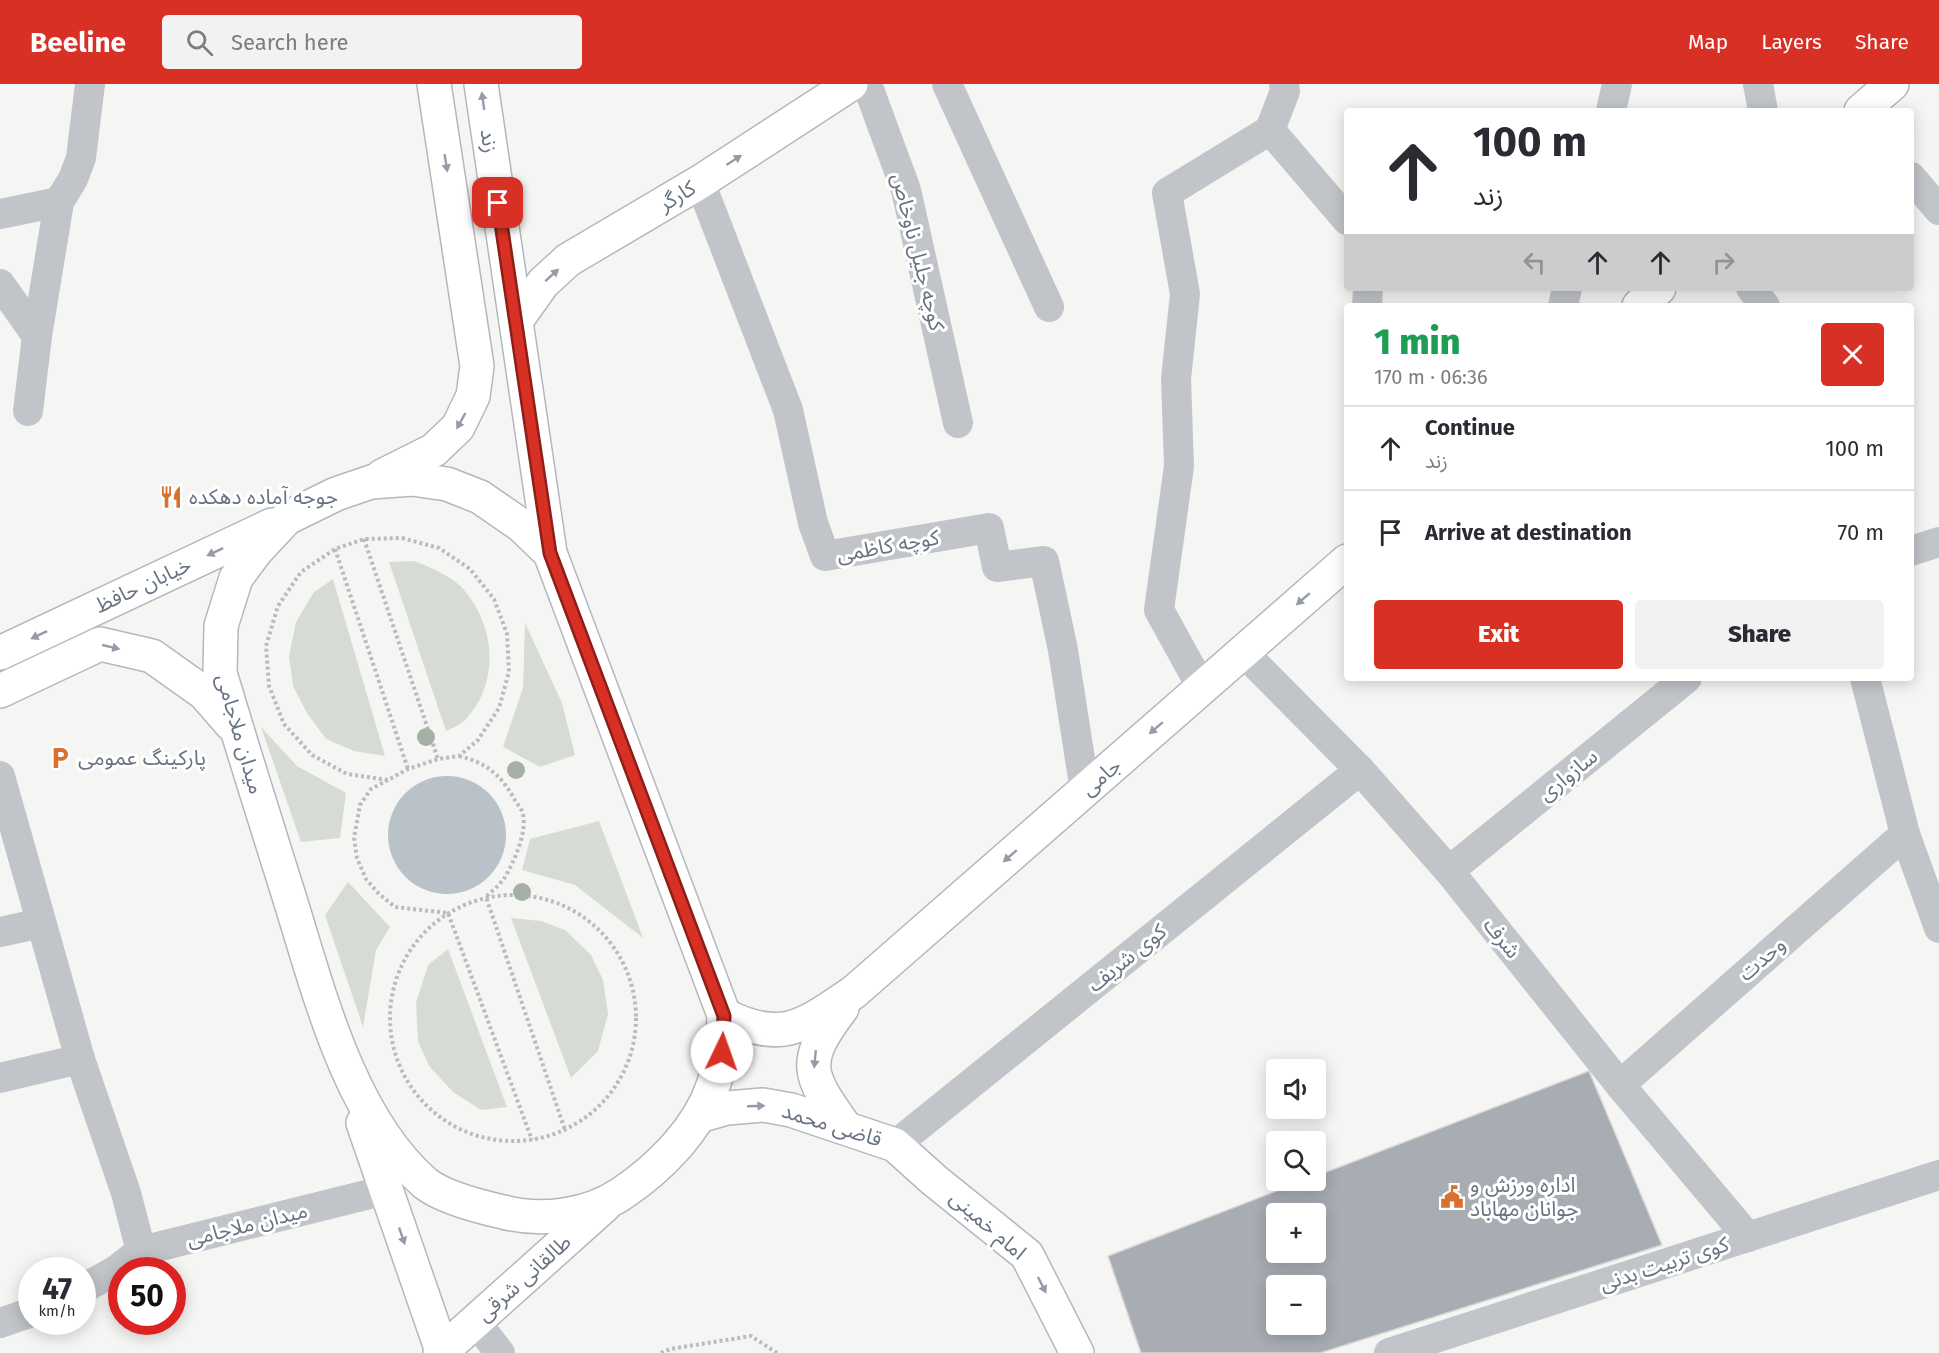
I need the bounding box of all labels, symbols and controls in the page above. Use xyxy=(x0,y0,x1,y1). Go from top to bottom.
search box xyxy=(162,15,582,69)
text: Beeline xyxy=(30,26,126,59)
icon: search xyxy=(183,26,216,59)
text: Search here xyxy=(231,29,349,56)
text: Map xyxy=(1688,29,1728,55)
text: Layers xyxy=(1761,29,1822,55)
text: Share xyxy=(1855,29,1909,55)
one-way arrow xyxy=(478,91,487,110)
text: 100 m xyxy=(1473,117,1587,167)
street label: زند xyxy=(474,127,504,155)
icon: ahead xyxy=(1374,132,1452,210)
one-way arrow xyxy=(441,153,450,172)
one-way arrow xyxy=(726,155,742,166)
street label: کوچه جلیل ناوخاص xyxy=(886,171,950,334)
street label: کارگر xyxy=(653,175,701,218)
pin xyxy=(472,177,523,228)
text: زند xyxy=(1473,180,1504,212)
icon: arrive xyxy=(481,186,514,219)
icon: left xyxy=(1518,246,1551,279)
icon: ahead xyxy=(1581,246,1614,279)
icon: ahead xyxy=(1644,246,1677,279)
icon: right xyxy=(1707,246,1740,279)
one-way arrow xyxy=(544,268,559,282)
text: 1 min xyxy=(1374,320,1460,364)
button: close xyxy=(1821,323,1884,386)
text: 170 m · 06:36 xyxy=(1374,365,1488,389)
one-way arrow xyxy=(456,413,466,430)
text: Continue xyxy=(1425,414,1515,441)
icon: ahead xyxy=(1374,432,1407,465)
text: 100 m xyxy=(1825,435,1884,462)
text: زند xyxy=(1425,449,1448,473)
restaurant icon: جوجه آماده دهکده xyxy=(158,484,184,510)
place label: جوجه آماده دهکده xyxy=(189,484,338,510)
icon: arrive xyxy=(1374,516,1407,549)
text: Arrive at destination xyxy=(1425,519,1632,546)
text: 70 m xyxy=(1838,519,1884,546)
street label: کوچه کاظمی xyxy=(835,524,941,568)
one-way arrow xyxy=(207,547,224,556)
street label: خیابان حافظ xyxy=(91,551,195,619)
one-way arrow xyxy=(1295,593,1311,606)
button: Exit xyxy=(1374,600,1623,669)
button: Share xyxy=(1635,600,1884,669)
one-way arrow xyxy=(30,630,47,639)
one-way arrow xyxy=(102,643,121,652)
street label: میدان ملاجامی xyxy=(210,671,270,797)
one-way arrow xyxy=(1149,721,1164,735)
street label: سازواری xyxy=(1533,743,1603,807)
parking icon: پارکینگ عمومی xyxy=(47,745,73,771)
place label: پارکینگ عمومی xyxy=(78,745,206,771)
street label: جامی xyxy=(1076,752,1126,802)
one-way arrow xyxy=(1002,850,1018,863)
street label: شرف xyxy=(1478,912,1526,964)
street label: کوی شریف xyxy=(1082,918,1172,998)
street label: وحدت xyxy=(1733,932,1791,986)
position arrow xyxy=(690,1020,754,1084)
one-way arrow xyxy=(810,1050,820,1069)
map controls xyxy=(1266,1059,1326,1335)
button: sound xyxy=(1266,1059,1326,1119)
street label: قاضی محمد xyxy=(779,1097,885,1153)
one-way arrow xyxy=(747,1101,766,1110)
button: search xyxy=(1266,1131,1326,1191)
place label: اداره ورزش و جوانان مهاباد xyxy=(1470,1172,1579,1222)
public building icon: اداره ورزش و جوانان مهاباد xyxy=(1439,1184,1465,1210)
street label: امام خمینی xyxy=(942,1185,1032,1268)
street label: میدان ملاجامی xyxy=(184,1197,310,1253)
button: + xyxy=(1266,1203,1326,1263)
one-way arrow xyxy=(398,1227,407,1245)
street label: طالقانی شرقی xyxy=(471,1229,577,1327)
street label: کوی تربیت بدنی xyxy=(1596,1231,1732,1297)
speed limit sign: 50 xyxy=(108,1257,186,1335)
text: 47 xyxy=(42,1271,72,1307)
button: − xyxy=(1266,1275,1326,1335)
one-way arrow xyxy=(1038,1276,1047,1293)
text: km/h xyxy=(38,1302,76,1320)

